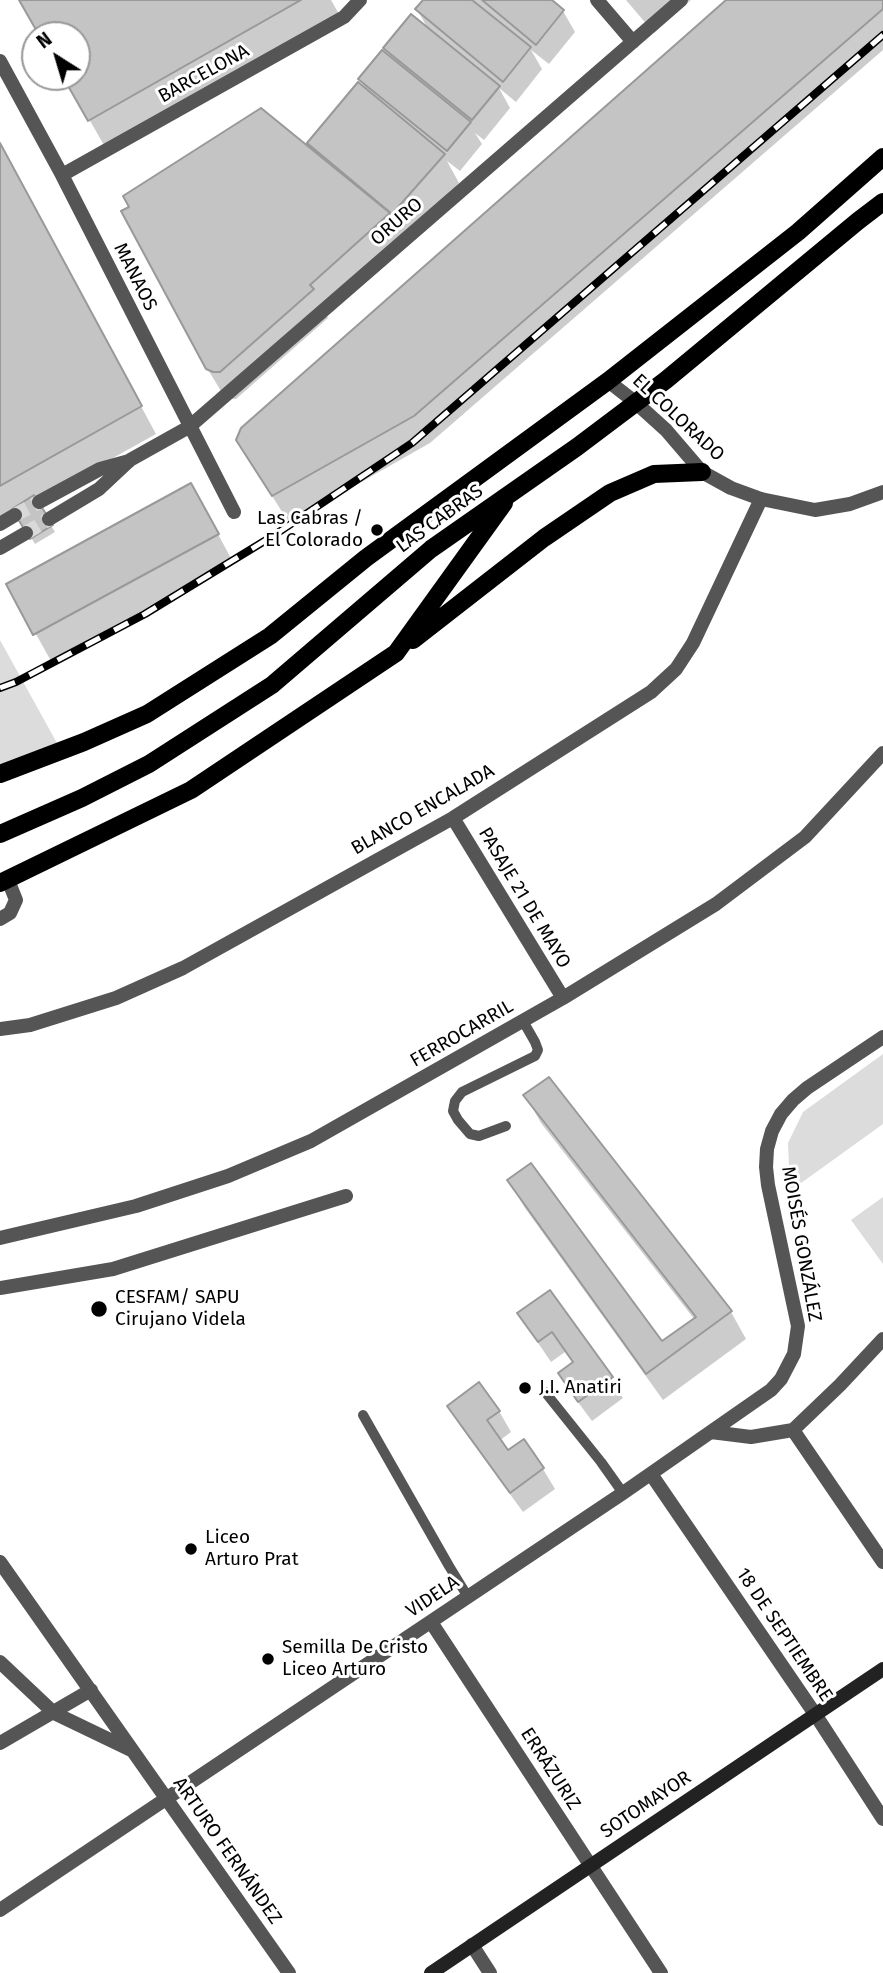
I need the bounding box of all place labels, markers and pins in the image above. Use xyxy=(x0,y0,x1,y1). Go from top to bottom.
place label: Las Cabras / El Colorado xyxy=(257,508,363,552)
marker: Las Cabras / El Colorado xyxy=(369,522,385,538)
place label: CESFAM/ SAPU Cirujano Videla xyxy=(115,1287,246,1331)
marker: CESFAM/ SAPU Cirujano Videla xyxy=(89,1299,109,1319)
place label: J.I. Anatiri xyxy=(539,1377,622,1399)
marker: J.I. Anatiri xyxy=(517,1380,533,1396)
place label: Liceo Arturo Prat xyxy=(205,1527,299,1571)
marker: Liceo Arturo Prat xyxy=(183,1541,199,1557)
place label: Semilla De Cristo Liceo Arturo xyxy=(282,1637,428,1681)
marker: Semilla De Cristo Liceo Arturo xyxy=(260,1651,276,1667)

